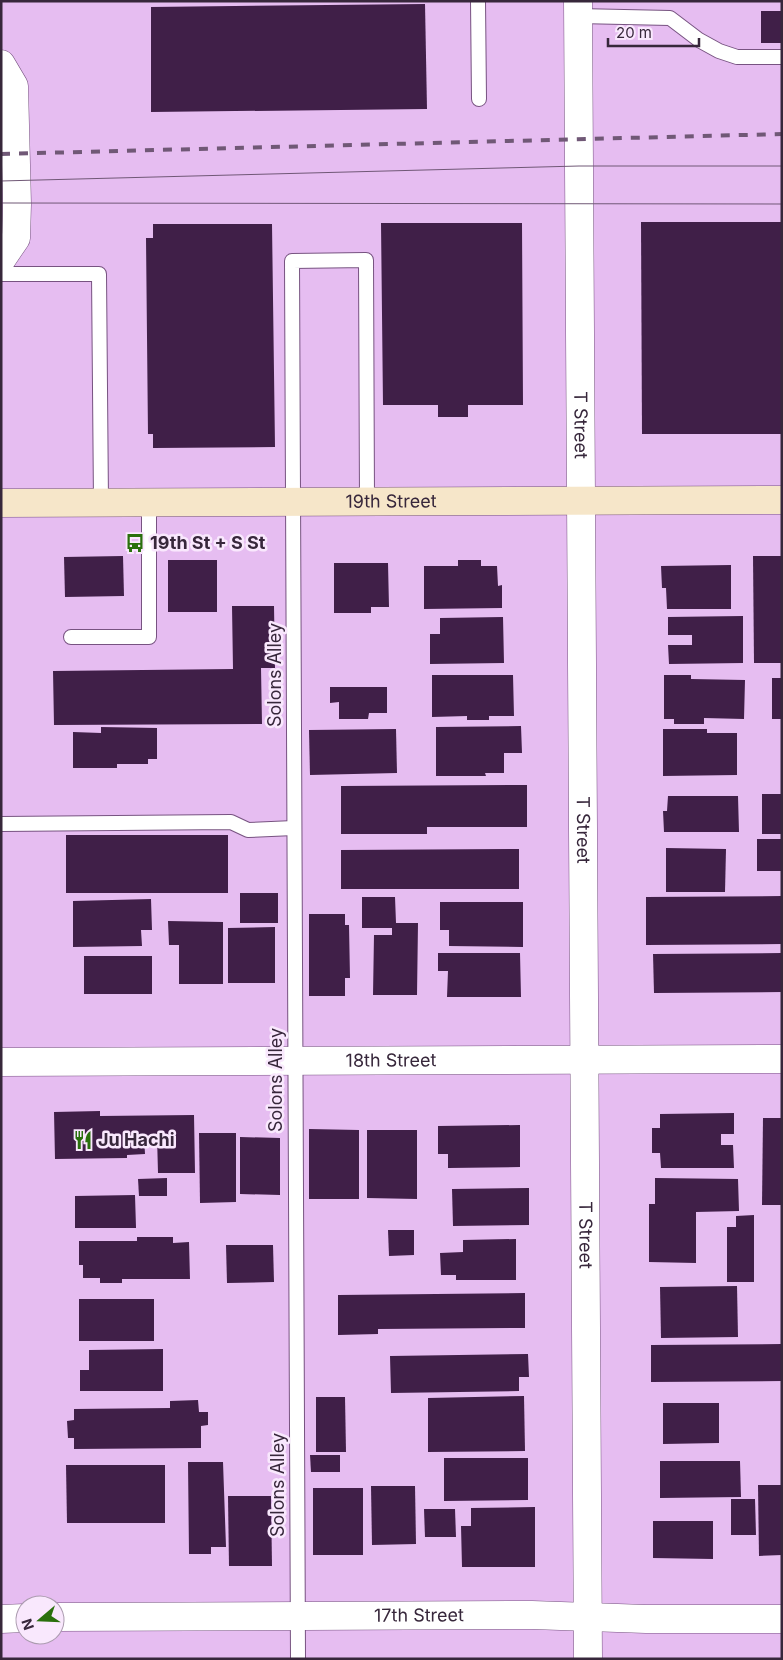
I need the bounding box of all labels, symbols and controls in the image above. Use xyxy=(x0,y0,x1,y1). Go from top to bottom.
scale bar xyxy=(608,15,699,47)
text: 20 m xyxy=(616,23,652,42)
street label: T Street xyxy=(570,391,592,459)
street label: 19th Street xyxy=(345,490,437,512)
bus stop icon: 19th St + S St xyxy=(124,532,146,554)
place label: 19th St + S St xyxy=(150,532,266,553)
street label: Solons Alley xyxy=(264,623,285,727)
street label: T Street xyxy=(573,796,594,864)
street label: Solons Alley xyxy=(265,1028,286,1132)
street label: 18th Street xyxy=(346,1049,437,1071)
restaurant icon: Ju Hachi xyxy=(72,1129,94,1151)
place label: Ju Hachi xyxy=(98,1129,175,1150)
street label: T Street xyxy=(575,1201,597,1269)
street label: Solons Alley xyxy=(267,1433,288,1537)
north arrow xyxy=(15,1595,65,1645)
street label: 17th Street xyxy=(374,1604,464,1626)
text: N xyxy=(17,1617,37,1632)

